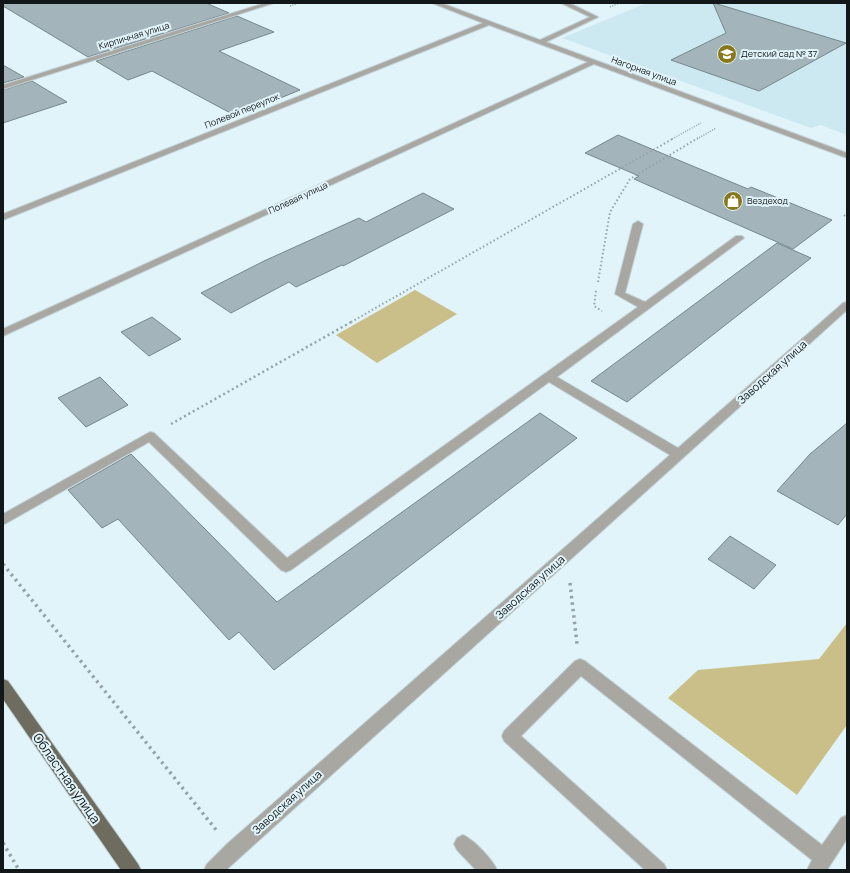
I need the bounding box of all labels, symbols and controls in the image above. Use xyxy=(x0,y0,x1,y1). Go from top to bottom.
street label: Кирпичная улица xyxy=(97,19,171,52)
school or university icon: Детский сад № 37 xyxy=(716,43,738,65)
place label: Детский сад № 37 xyxy=(741,47,818,60)
street label: Нагорная улица xyxy=(610,53,679,88)
street label: Полевой переулок xyxy=(203,89,282,131)
street label: Полевая улица xyxy=(266,178,330,217)
shop icon: Вездеход xyxy=(722,190,744,212)
place label: Вездеход xyxy=(747,194,789,207)
street label: Заводская улица xyxy=(734,336,810,407)
street label: Заводская улица xyxy=(492,551,568,622)
street label: Областная улица xyxy=(29,729,105,827)
street label: Заводская улица xyxy=(249,766,325,837)

